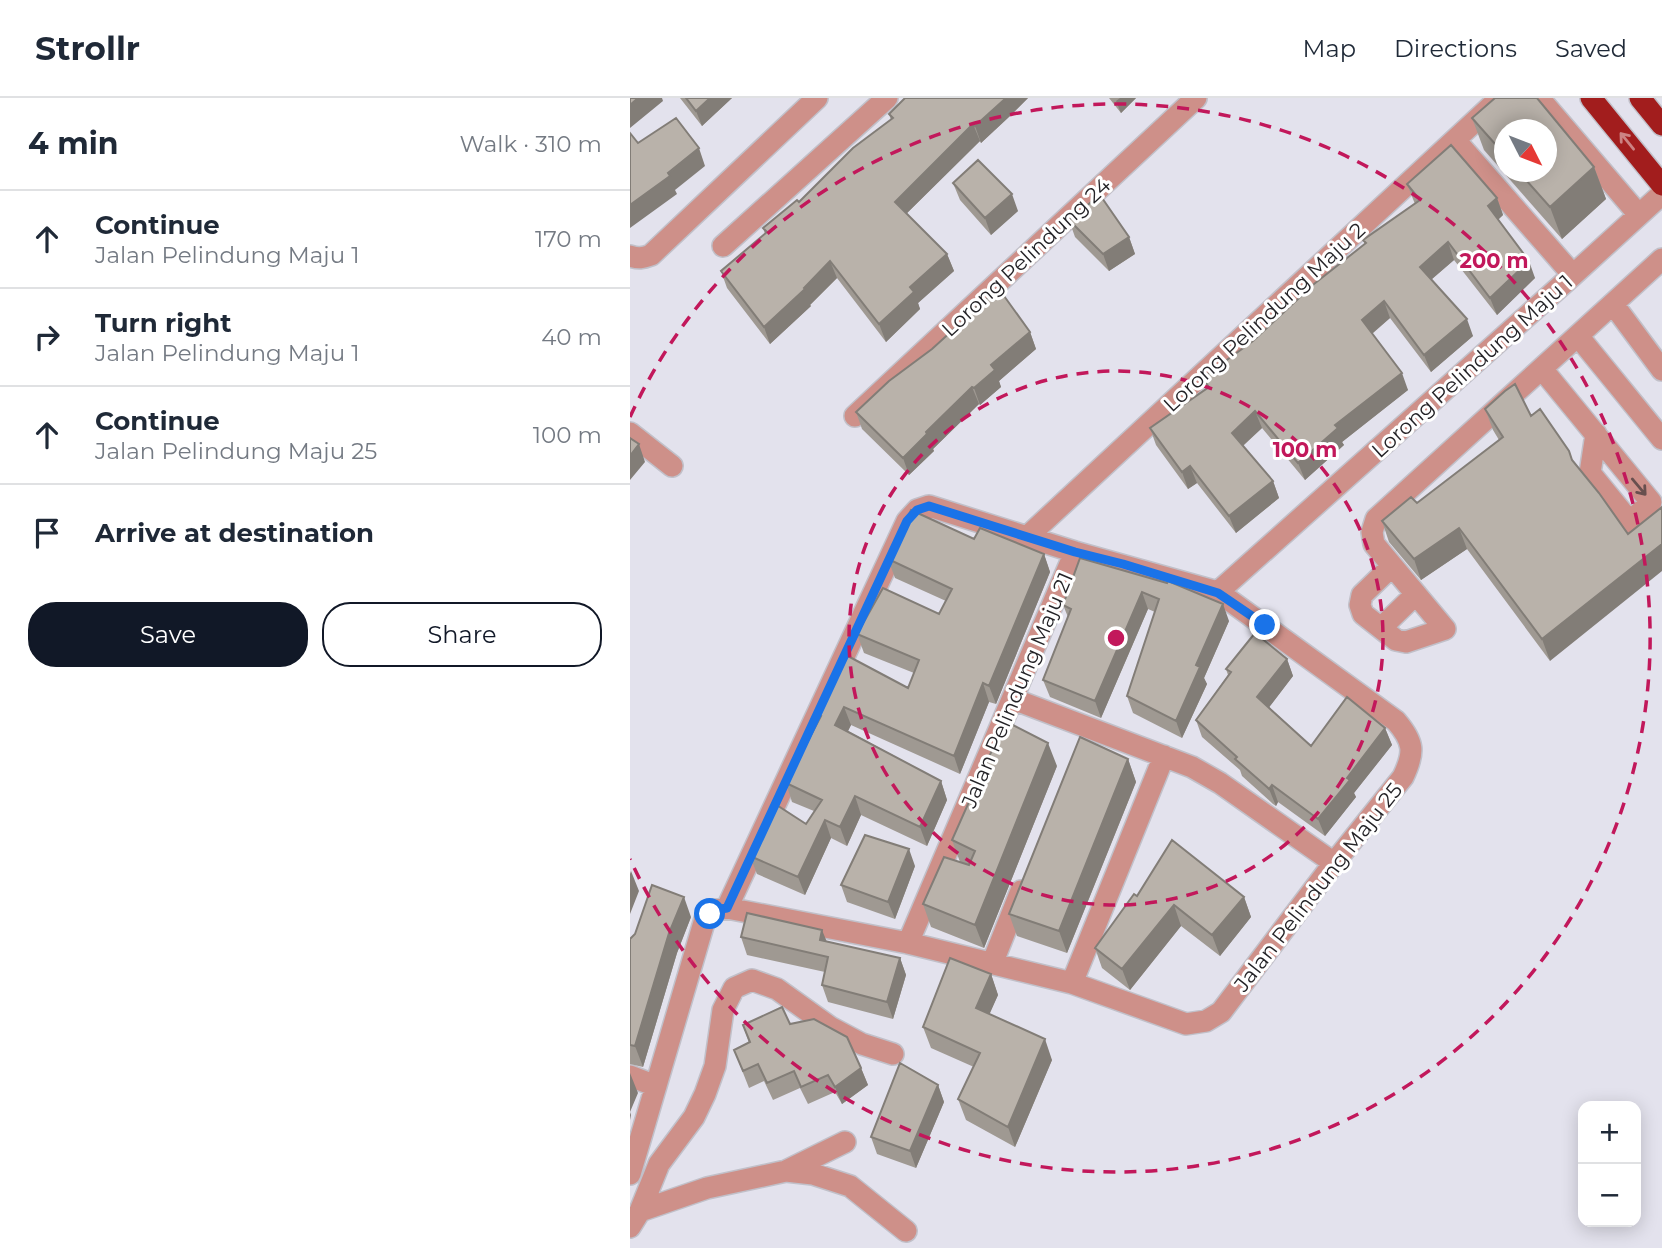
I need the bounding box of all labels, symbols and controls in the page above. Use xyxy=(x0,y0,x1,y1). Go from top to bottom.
text: Strollr xyxy=(35,28,140,68)
text: Map xyxy=(1303,34,1356,63)
text: Directions xyxy=(1394,34,1517,63)
text: Saved xyxy=(1555,34,1627,63)
north arrow xyxy=(1494,119,1557,182)
text: 4 min xyxy=(28,125,118,162)
text: Walk · 310 m xyxy=(459,130,602,158)
one-way arrow xyxy=(1619,133,1634,151)
street label: Lorong Pelindung 24 xyxy=(936,172,1116,342)
text: Continue xyxy=(95,209,220,241)
street label: Lorong Pelindung Maju 2 xyxy=(1158,217,1370,417)
icon: ahead xyxy=(28,220,66,258)
text: 170 m xyxy=(535,225,602,253)
text: Jalan Pelindung Maju 1 xyxy=(95,241,359,269)
text: 200 m xyxy=(1460,248,1528,273)
street label: Lorong Pelindung Maju 1 xyxy=(1366,269,1578,463)
text: Turn right xyxy=(95,307,231,339)
icon: right xyxy=(28,318,66,356)
text: 40 m xyxy=(541,323,602,351)
text: Jalan Pelindung Maju 1 xyxy=(95,339,359,367)
text: Continue xyxy=(95,405,220,437)
icon: ahead xyxy=(28,416,66,454)
text: 100 m xyxy=(533,421,602,449)
text: Jalan Pelindung Maju 25 xyxy=(95,437,377,465)
text: 100 m xyxy=(1273,437,1337,462)
one-way arrow xyxy=(1631,478,1647,496)
icon: arrive xyxy=(28,514,66,552)
text: Arrive at destination xyxy=(95,517,374,549)
street label: Jalan Pelindung Maju 21 xyxy=(956,568,1078,812)
button: Save xyxy=(28,602,308,667)
button: Share xyxy=(322,602,602,667)
route end xyxy=(1249,609,1280,640)
centre of rings xyxy=(1104,626,1128,650)
street label: Jalan Pelindung Maju 25 xyxy=(1228,778,1407,997)
route start xyxy=(694,898,725,929)
map controls xyxy=(1578,1101,1641,1227)
button: + xyxy=(1578,1101,1641,1164)
button: − xyxy=(1578,1164,1641,1227)

